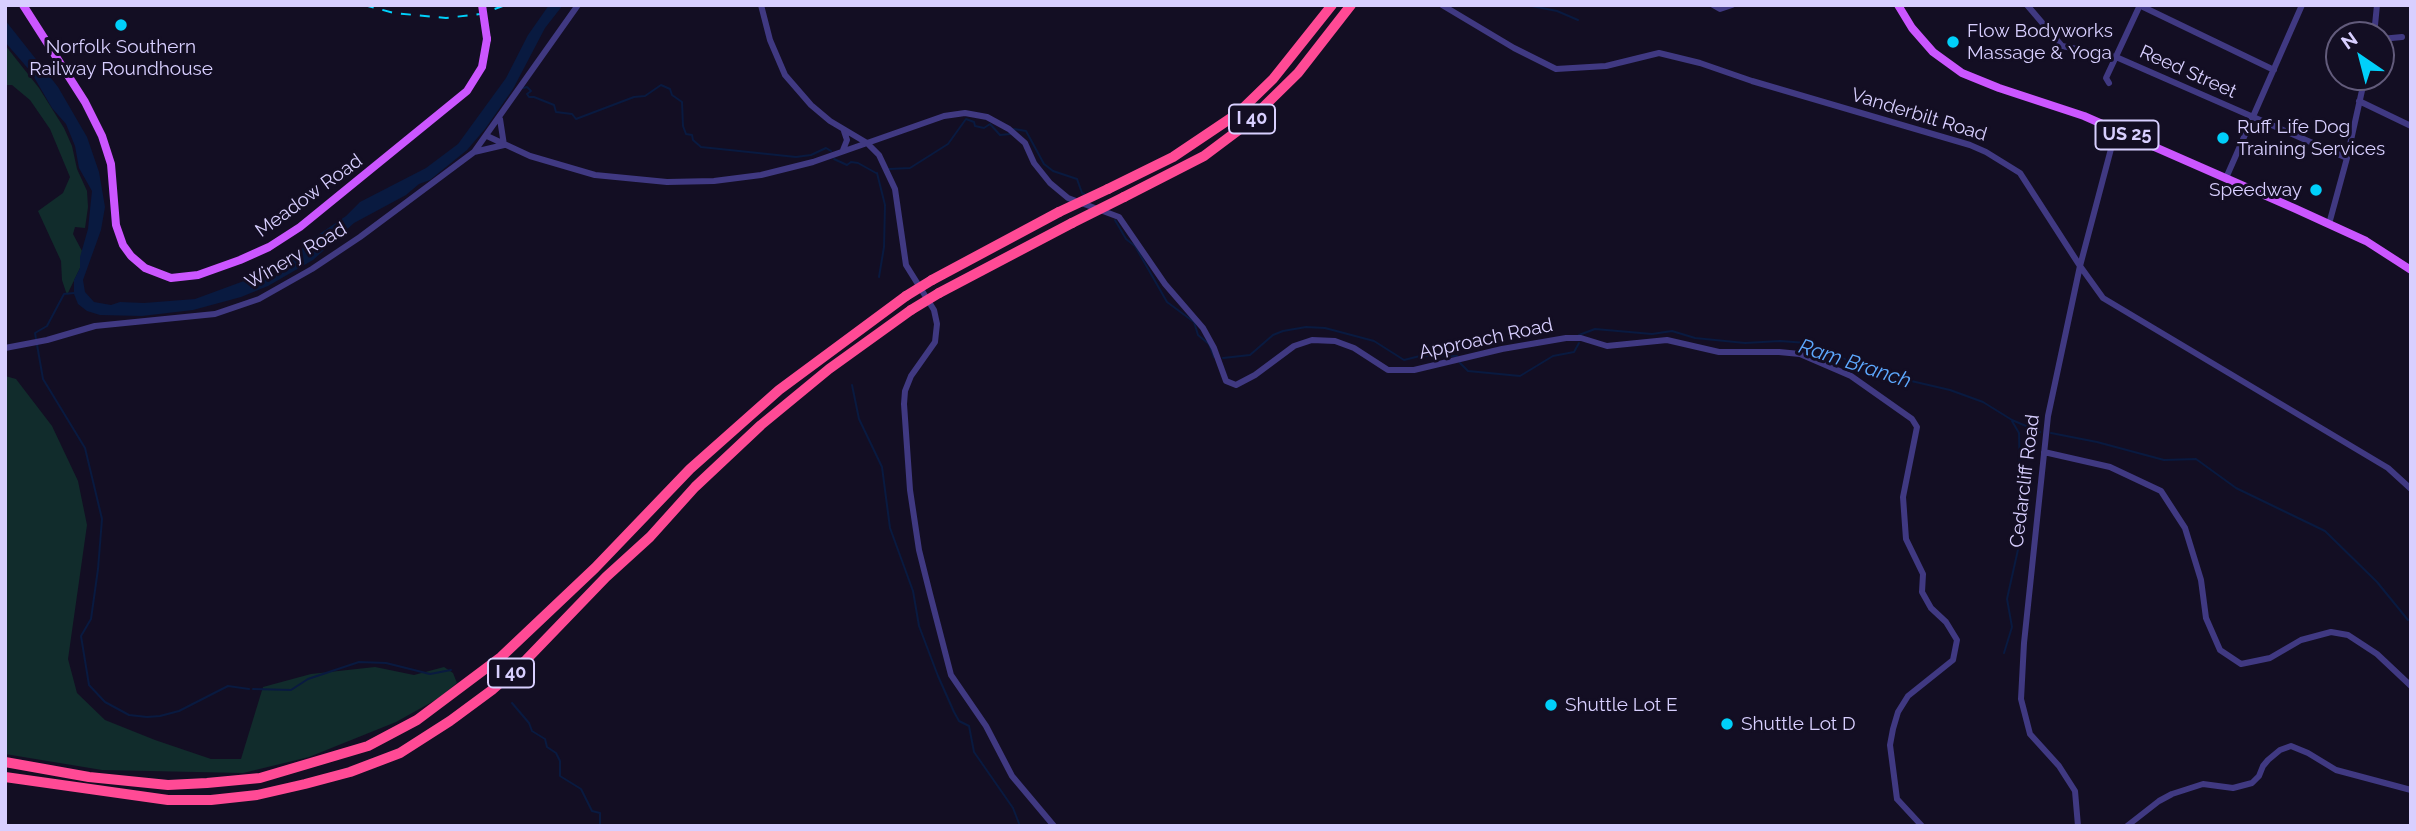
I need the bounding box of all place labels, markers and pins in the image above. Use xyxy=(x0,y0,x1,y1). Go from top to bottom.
marker: Norfolk Southern Railway Roundhouse xyxy=(113,17,129,33)
place label: Flow Bodyworks Massage & Yoga xyxy=(1967,20,2113,64)
marker: Flow Bodyworks Massage & Yoga xyxy=(1945,34,1961,50)
place label: Norfolk Southern Railway Roundhouse xyxy=(29,36,213,80)
place label: Ruff Life Dog Training Services xyxy=(2237,116,2385,160)
marker: Ruff Life Dog Training Services xyxy=(2215,130,2231,146)
place label: Speedway xyxy=(2209,179,2302,201)
marker: Speedway xyxy=(2308,182,2324,198)
place label: Shuttle Lot E xyxy=(1565,694,1678,716)
marker: Shuttle Lot E xyxy=(1543,697,1559,713)
place label: Shuttle Lot D xyxy=(1741,713,1856,735)
marker: Shuttle Lot D xyxy=(1719,716,1735,732)

